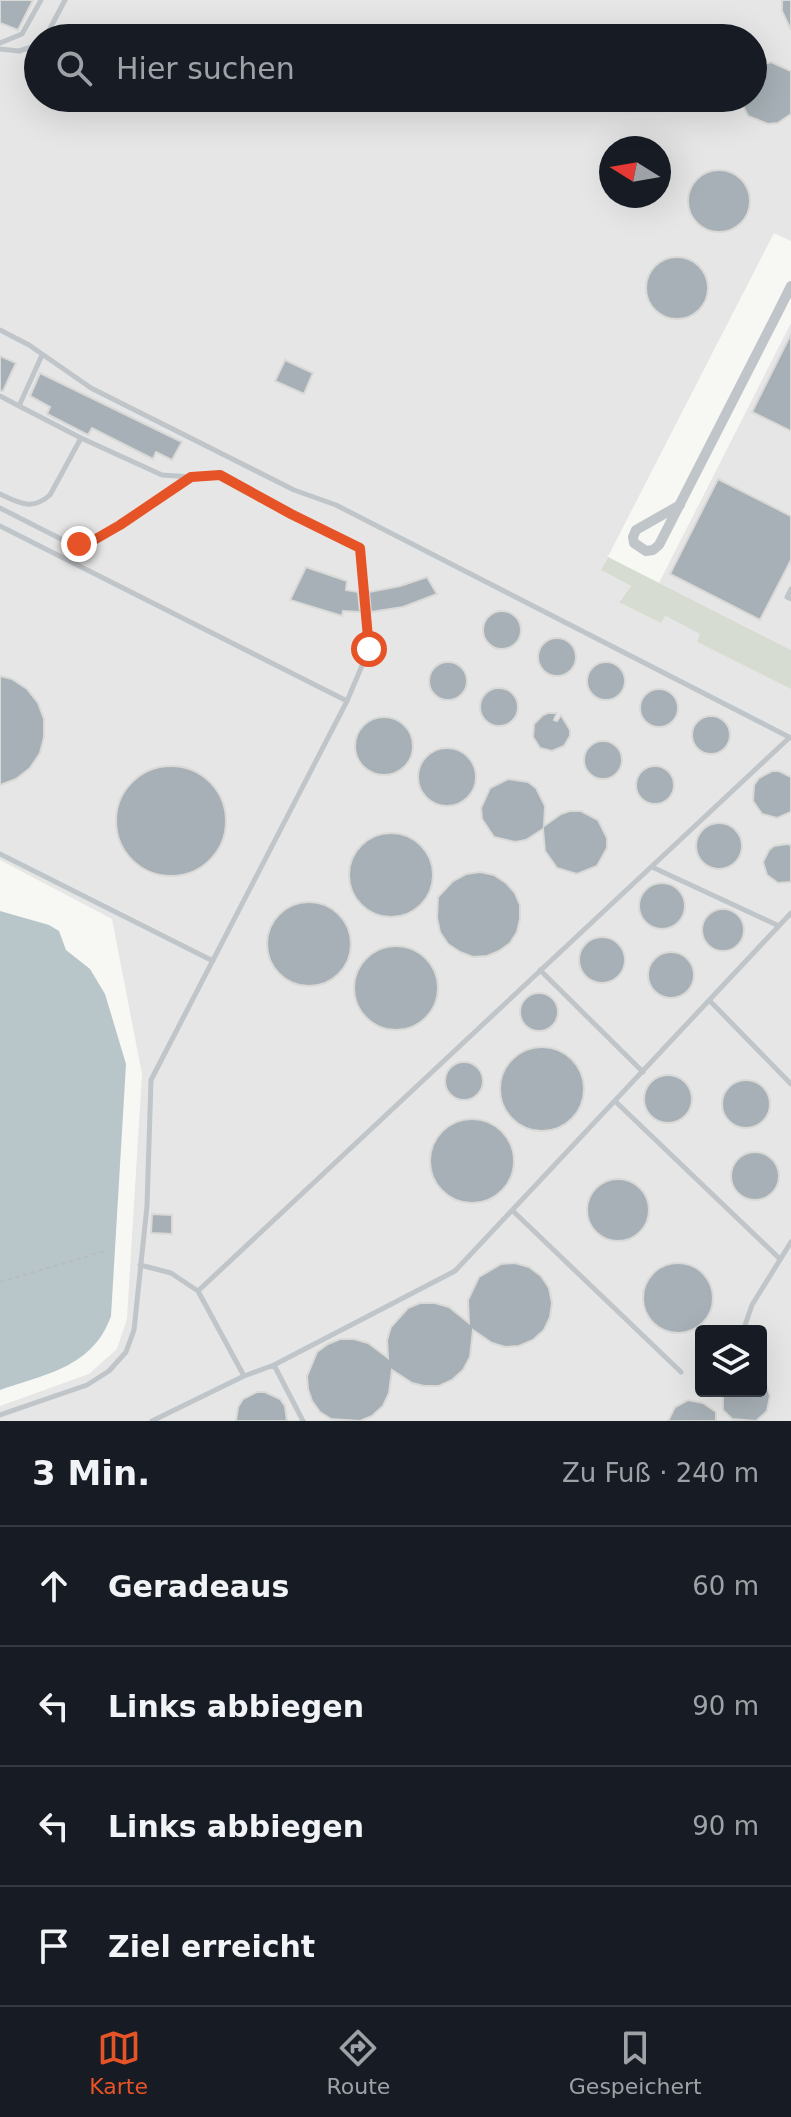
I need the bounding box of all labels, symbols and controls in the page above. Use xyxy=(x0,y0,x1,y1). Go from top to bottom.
search box xyxy=(24,24,767,112)
icon: search xyxy=(52,46,96,90)
text: Hier suchen xyxy=(116,51,295,86)
north arrow xyxy=(599,136,671,208)
route end xyxy=(61,526,97,562)
route start xyxy=(351,631,387,667)
map controls xyxy=(695,1325,767,1397)
button: layers xyxy=(695,1325,767,1397)
text: 3 Min. xyxy=(32,1453,150,1493)
text: Zu Fuß · 240 m xyxy=(562,1458,759,1488)
icon: ahead xyxy=(32,1564,76,1608)
text: Geradeaus xyxy=(108,1569,289,1604)
text: 60 m xyxy=(692,1571,759,1601)
icon: left xyxy=(32,1684,76,1728)
text: Links abbiegen xyxy=(108,1689,364,1724)
text: 90 m xyxy=(692,1691,759,1721)
icon: left xyxy=(32,1804,76,1848)
text: Links abbiegen xyxy=(108,1809,364,1844)
text: 90 m xyxy=(692,1811,759,1841)
icon: arrive xyxy=(32,1924,76,1968)
text: Ziel erreicht xyxy=(108,1929,315,1964)
tab: Karte xyxy=(89,2026,148,2099)
tab: Route xyxy=(326,2026,390,2099)
tab: Gespeichert xyxy=(569,2026,702,2099)

